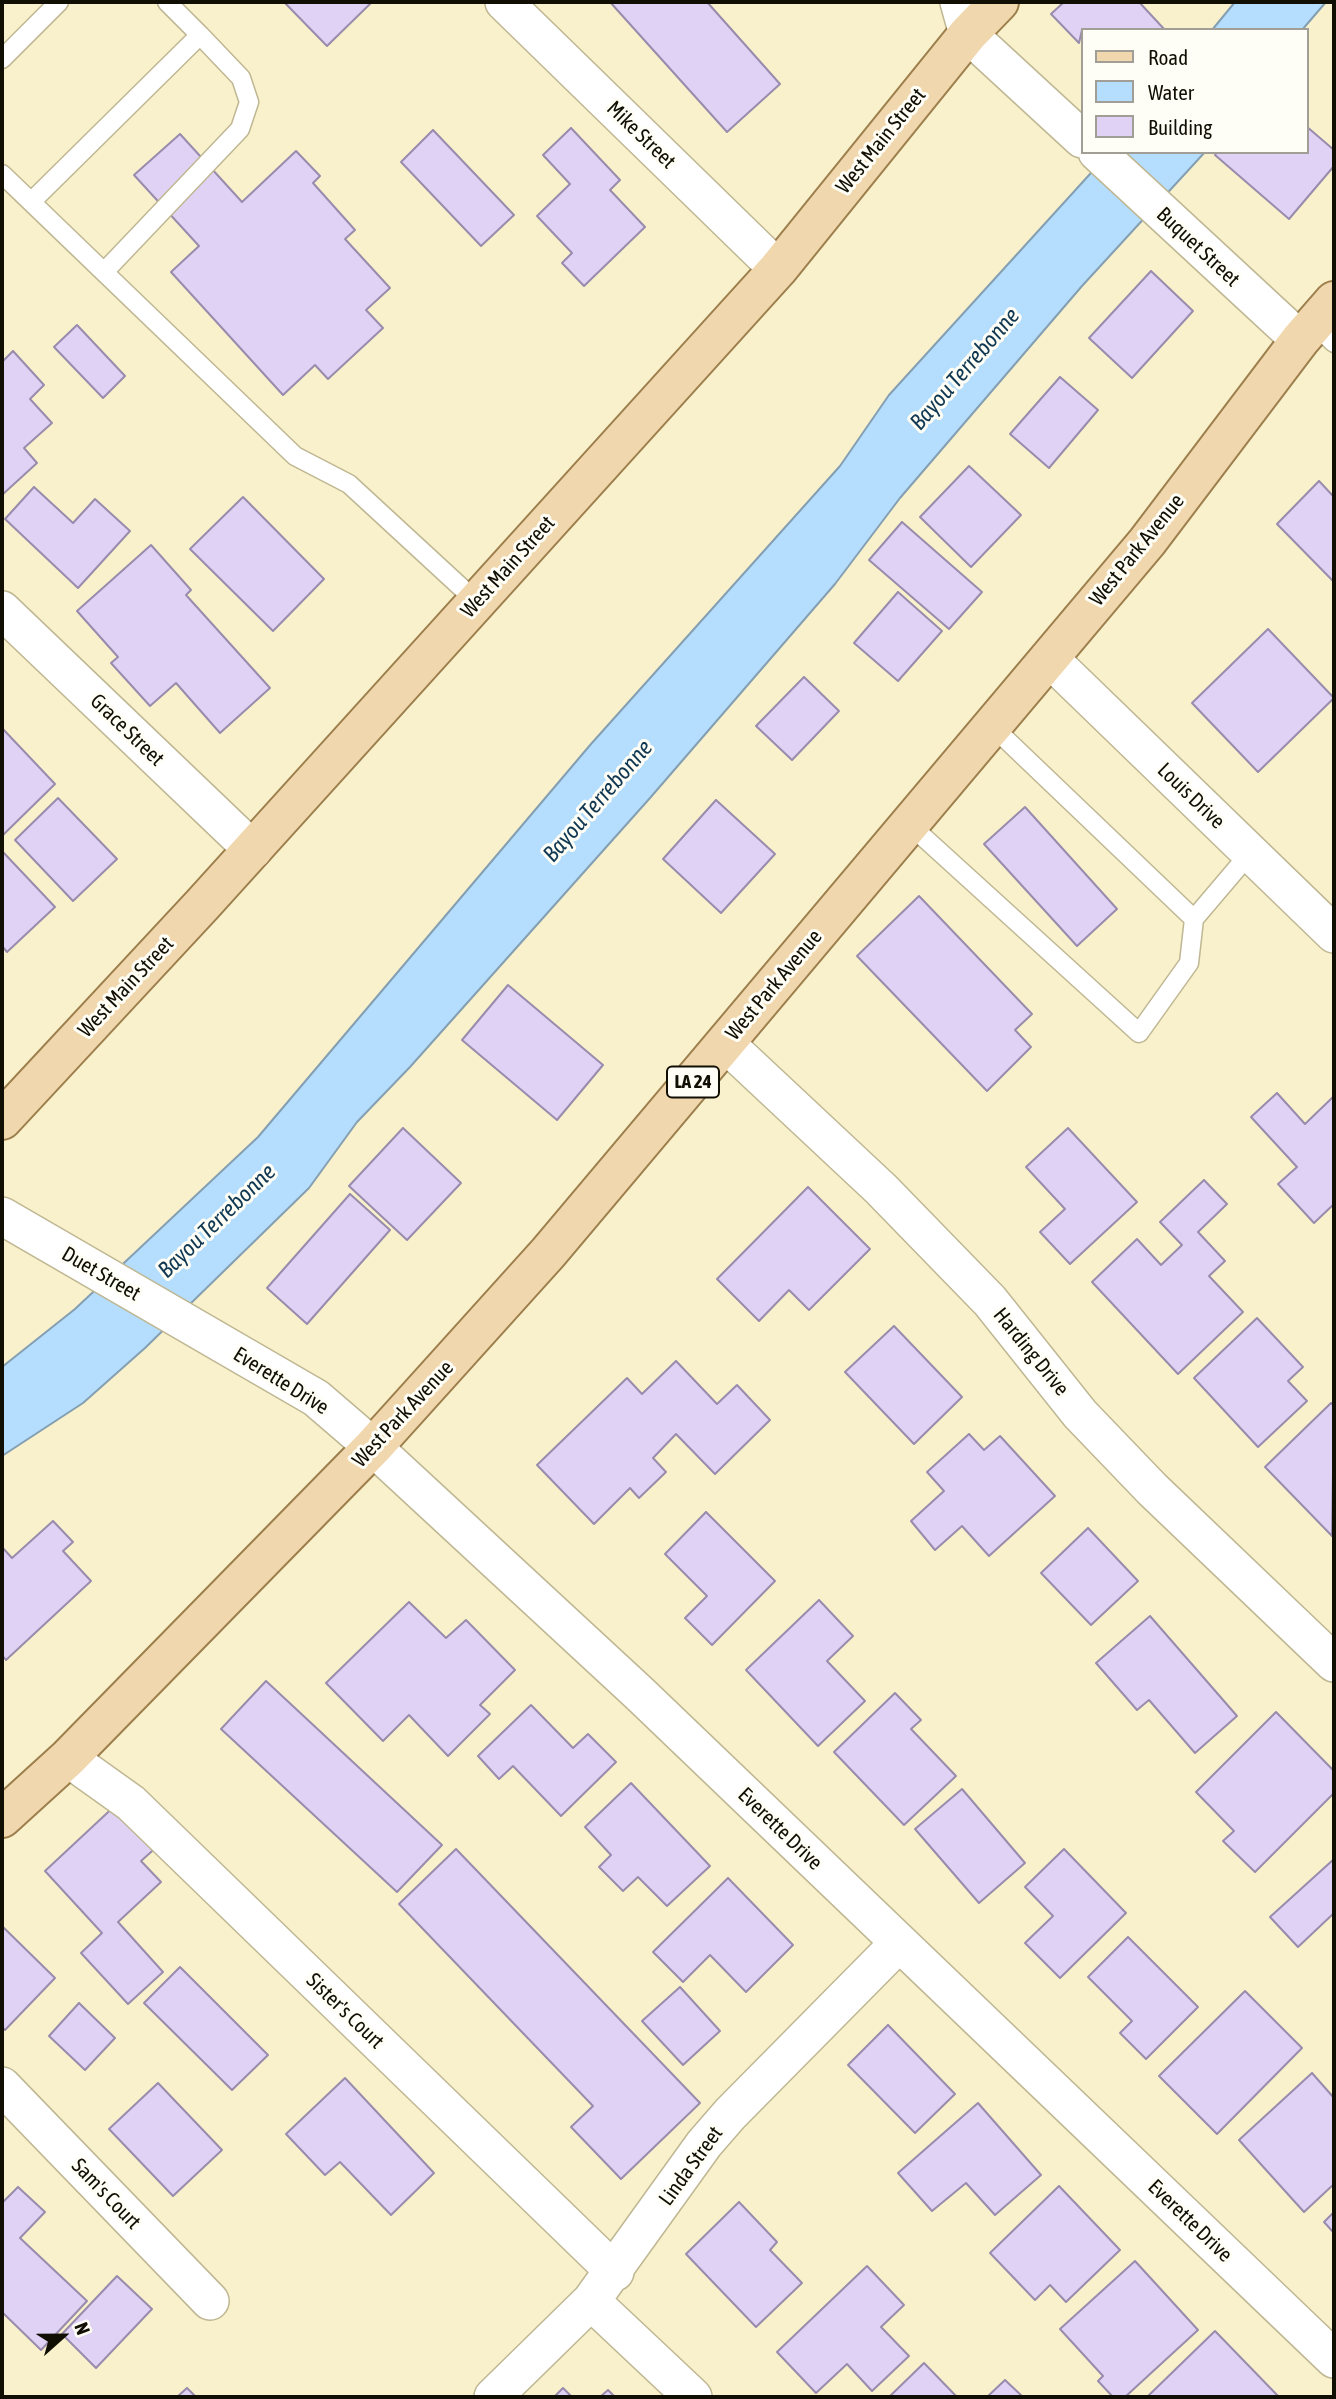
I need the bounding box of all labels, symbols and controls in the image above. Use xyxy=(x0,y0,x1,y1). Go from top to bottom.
legend xyxy=(1080,28,1308,154)
text: Road xyxy=(1148,45,1188,69)
text: Water xyxy=(1148,80,1194,104)
street label: West Main Street xyxy=(831,83,931,199)
street label: Mike Street xyxy=(601,96,681,174)
text: Building xyxy=(1148,115,1212,139)
street label: Buquet Street xyxy=(1151,202,1245,292)
water label: Bayou Terrebonne xyxy=(904,302,1026,436)
street label: West Park Avenue xyxy=(1084,489,1190,611)
street label: West Main Street xyxy=(456,511,560,623)
street label: Grace Street xyxy=(85,689,169,771)
water label: Bayou Terrebonne xyxy=(537,734,659,868)
street label: Louis Drive xyxy=(1152,758,1230,834)
street label: West Park Avenue xyxy=(720,925,828,1045)
street label: West Main Street xyxy=(73,932,179,1042)
road number: LA 24 xyxy=(667,1066,719,1098)
water label: Bayou Terrebonne xyxy=(152,1158,282,1284)
street label: Duet Street xyxy=(57,1241,145,1307)
street label: Harding Drive xyxy=(988,1303,1074,1401)
street label: Everette Drive xyxy=(229,1342,333,1420)
street label: West Park Avenue xyxy=(347,1355,459,1473)
street label: Everette Drive xyxy=(733,1783,827,1875)
street label: Sister's Court xyxy=(301,1968,389,2054)
street label: Linda Street xyxy=(654,2121,728,2211)
street label: Sam's Court xyxy=(66,2153,146,2235)
street label: Everette Drive xyxy=(1143,2175,1237,2267)
north arrow xyxy=(28,2301,98,2371)
text: N xyxy=(70,2319,95,2338)

